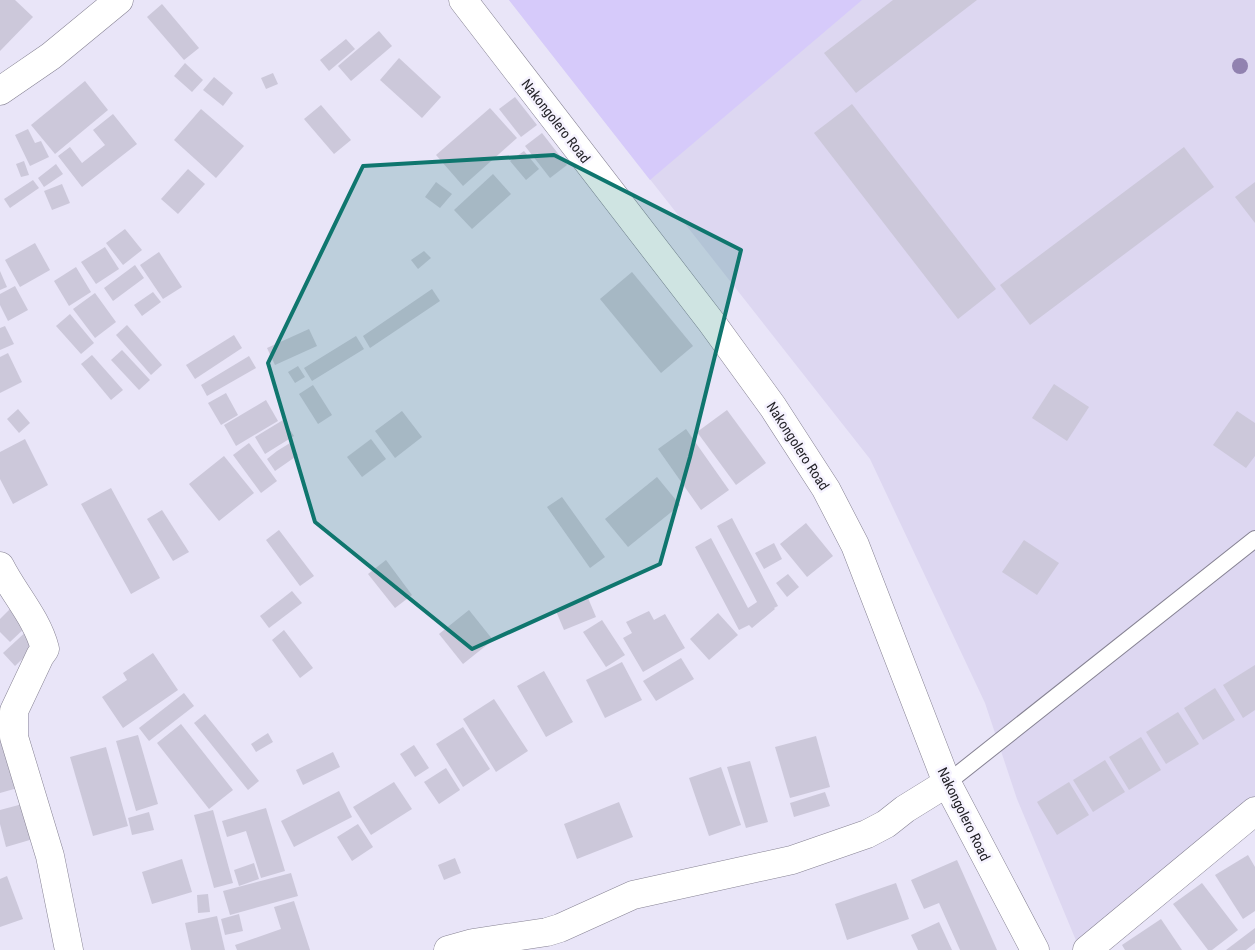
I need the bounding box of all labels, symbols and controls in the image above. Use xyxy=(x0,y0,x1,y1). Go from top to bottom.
street label: Nakongolero Road xyxy=(518,76,594,166)
street label: Nakongolero Road xyxy=(764,399,832,493)
street label: Nakongolero Road xyxy=(935,765,993,863)

